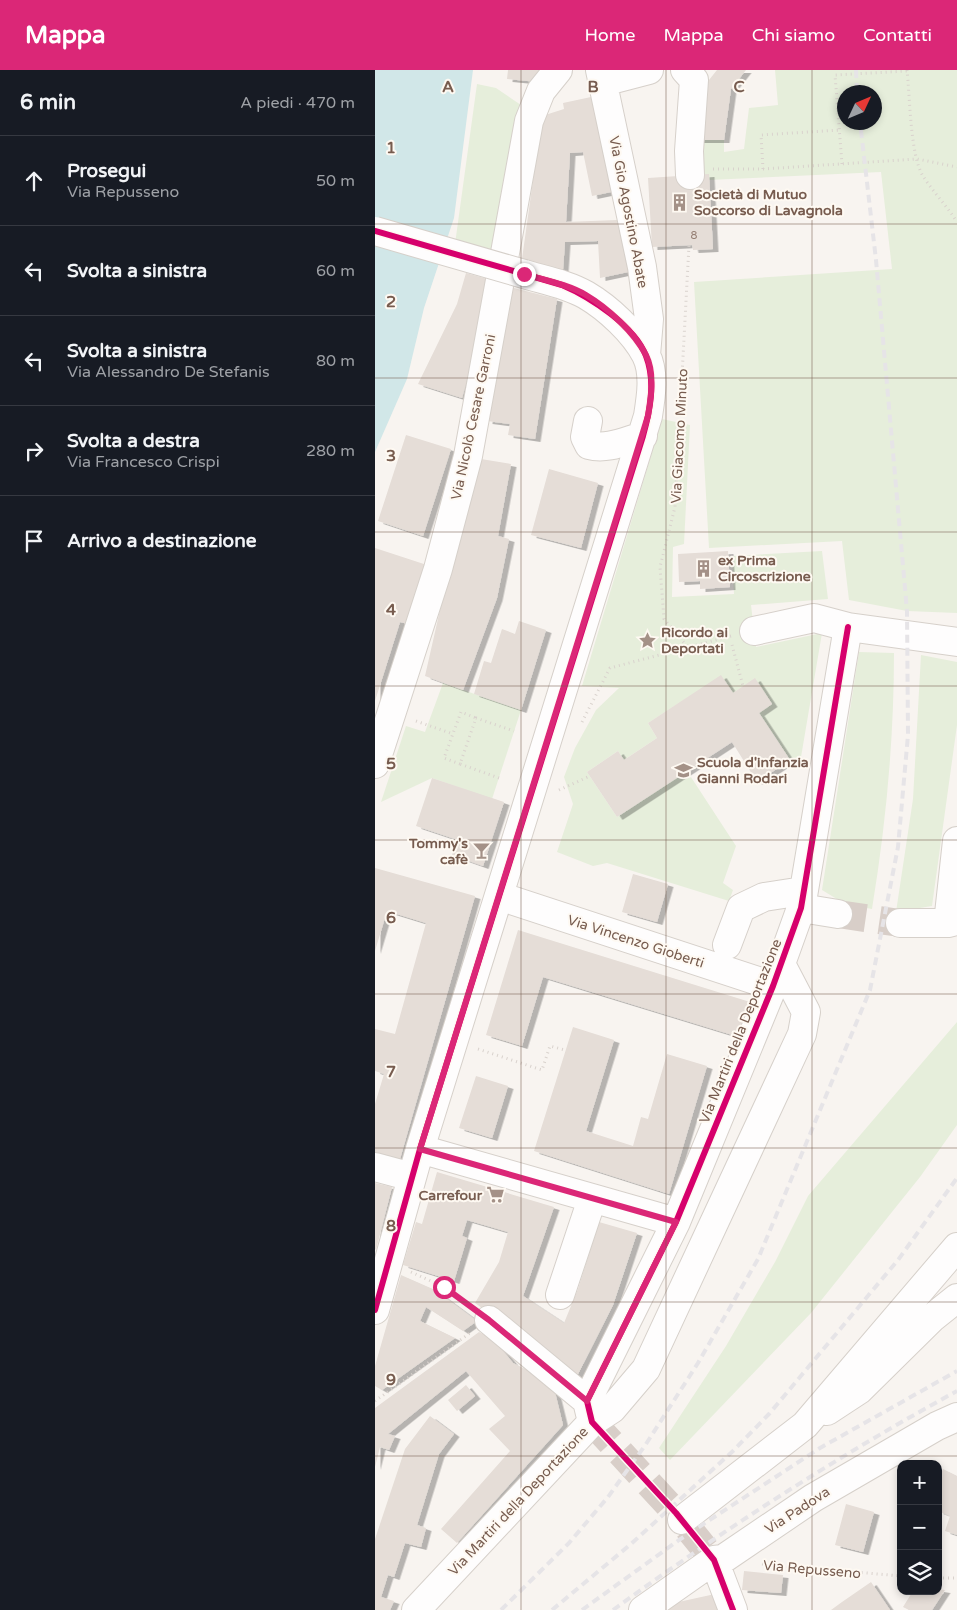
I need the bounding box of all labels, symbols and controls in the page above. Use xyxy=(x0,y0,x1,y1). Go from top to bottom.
text: Mappa xyxy=(25,21,105,50)
text: Home xyxy=(584,24,635,46)
text: Mappa xyxy=(663,24,724,46)
text: Chi siamo xyxy=(752,24,835,46)
text: Contatti xyxy=(863,24,932,46)
text: A xyxy=(442,77,454,97)
text: B xyxy=(587,77,599,97)
text: C xyxy=(733,77,745,97)
north arrow xyxy=(837,85,882,130)
text: 6 min xyxy=(20,90,76,115)
text: A piedi · 470 m xyxy=(240,93,355,113)
street label: Via Gio Agostino Abate xyxy=(605,135,652,290)
text: 1 xyxy=(386,138,396,158)
text: Prosegui xyxy=(67,160,146,182)
icon: ahead xyxy=(20,167,48,195)
text: 50 m xyxy=(316,171,355,191)
text: Via Repusseno xyxy=(67,182,179,202)
place label: Società di Mutuo Soccorso di Lavagnola xyxy=(694,186,843,219)
building icon: Società di Mutuo Soccorso di Lavagnola xyxy=(670,192,690,212)
house number: 8 xyxy=(691,229,698,242)
icon: left xyxy=(20,257,48,285)
text: Svolta a sinistra xyxy=(67,260,207,282)
text: 60 m xyxy=(316,261,355,281)
route end xyxy=(513,263,536,286)
text: 2 xyxy=(386,292,396,312)
street label: Via Nicolò Cesare Garroni xyxy=(448,333,499,502)
text: Svolta a sinistra xyxy=(67,340,207,362)
icon: left xyxy=(20,347,48,375)
text: 80 m xyxy=(316,351,355,371)
text: Via Alessandro De Stefanis xyxy=(67,362,270,382)
street label: Via Giacomo Minuto xyxy=(667,368,692,504)
text: Svolta a destra xyxy=(67,430,200,452)
icon: right xyxy=(20,437,48,465)
text: 280 m xyxy=(306,441,355,461)
text: 3 xyxy=(386,446,396,466)
text: Via Francesco Crispi xyxy=(67,452,220,472)
icon: arrive xyxy=(20,527,48,555)
text: Arrivo a destinazione xyxy=(67,530,257,552)
place label: ex Prima Circoscrizione xyxy=(718,552,811,585)
building icon: ex Prima Circoscrizione xyxy=(694,558,714,578)
text: 4 xyxy=(386,600,396,620)
place label: Ricordo ai Deportati xyxy=(661,624,728,657)
place icon: Ricordo ai Deportati xyxy=(637,630,657,650)
text: 5 xyxy=(386,754,396,774)
place label: Scuola d'infanzia Gianni Rodari xyxy=(697,754,809,787)
school or university icon: Scuola d'infanzia Gianni Rodari xyxy=(673,760,693,780)
place label: Tommy's cafè xyxy=(408,835,468,868)
bar icon: Tommy's cafè xyxy=(472,841,492,861)
text: 6 xyxy=(386,908,396,928)
street label: Via Vincenzo Gioberti xyxy=(565,911,706,972)
street label: Via Martiri della Deportazione xyxy=(696,936,785,1126)
text: 7 xyxy=(386,1062,396,1082)
supermarket icon: Carrefour xyxy=(486,1185,506,1205)
place label: Carrefour xyxy=(419,1187,483,1204)
text: 8 xyxy=(386,1216,396,1236)
route start xyxy=(433,1276,456,1299)
text: 9 xyxy=(386,1370,396,1390)
street label: Via Martiri della Deportazione xyxy=(445,1423,592,1579)
map controls xyxy=(897,1460,942,1595)
button: + xyxy=(897,1460,942,1505)
street label: Via Padova xyxy=(762,1483,833,1538)
button: − xyxy=(897,1505,942,1550)
button: layers xyxy=(897,1550,942,1595)
street label: Via Repusseno xyxy=(762,1557,862,1582)

